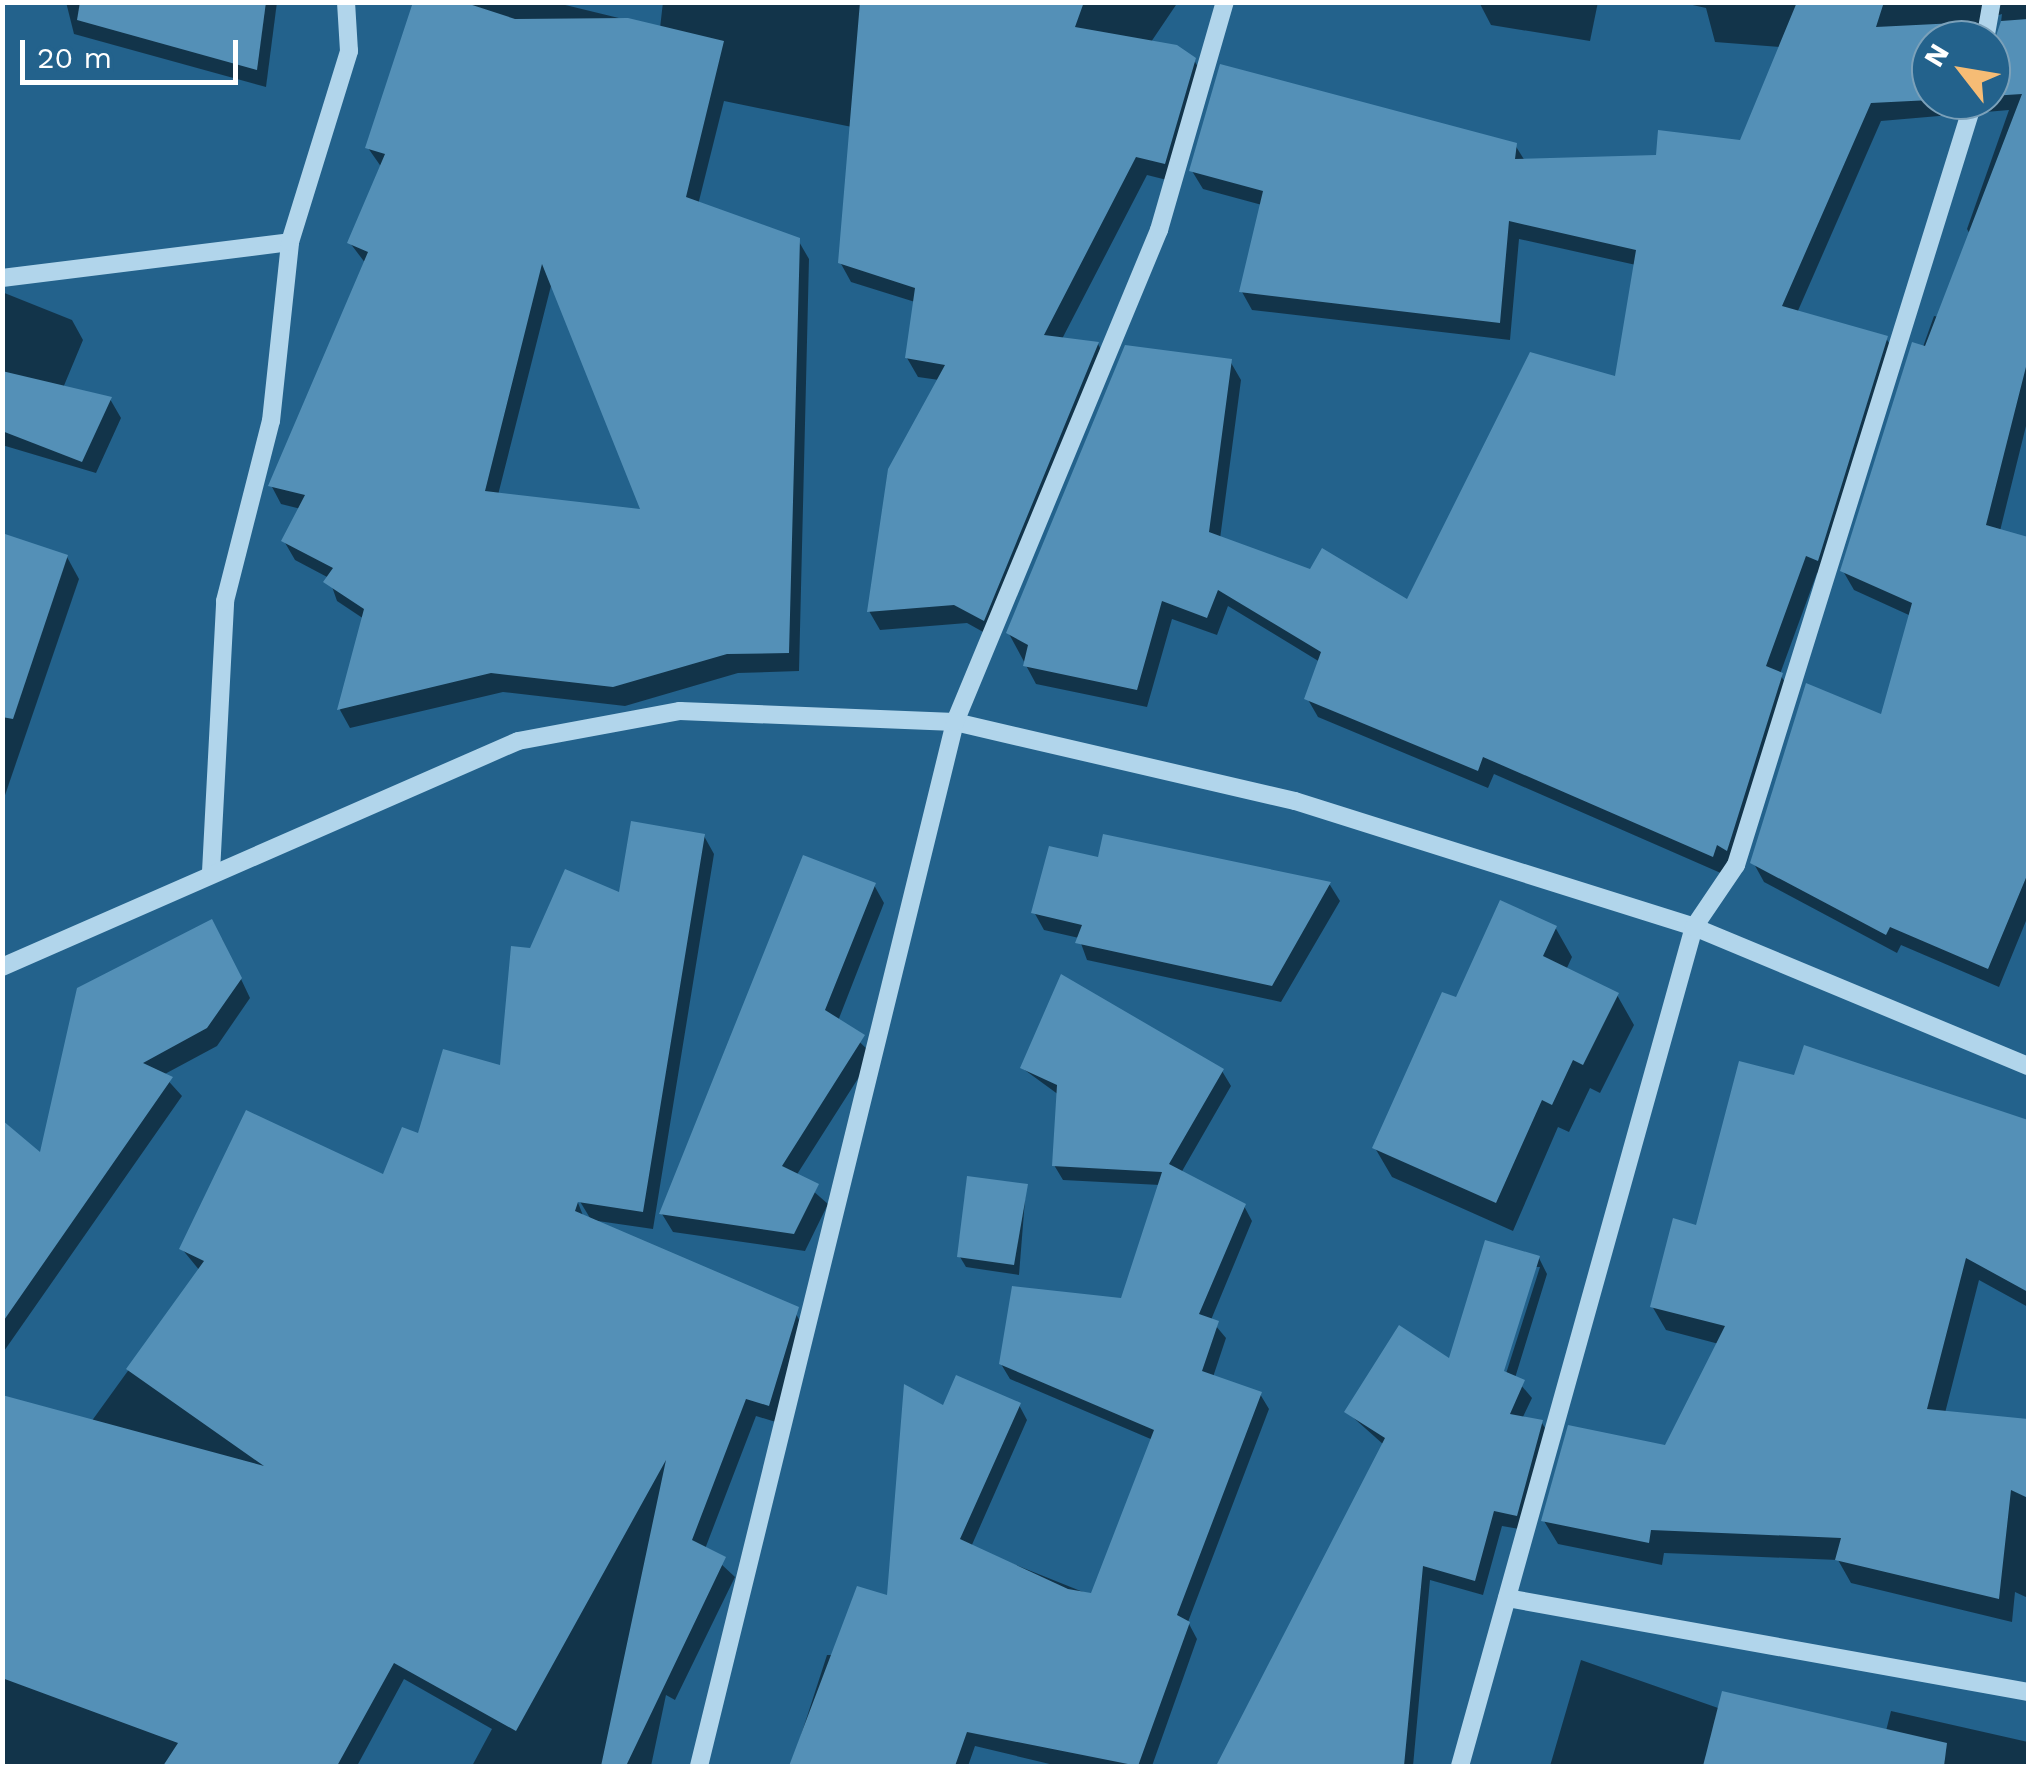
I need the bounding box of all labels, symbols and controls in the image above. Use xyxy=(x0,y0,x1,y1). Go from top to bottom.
scale bar xyxy=(25,20,242,82)
north arrow xyxy=(1911,20,2011,120)
text: N xyxy=(1917,38,1956,73)
text: 20 m xyxy=(37,40,112,75)

